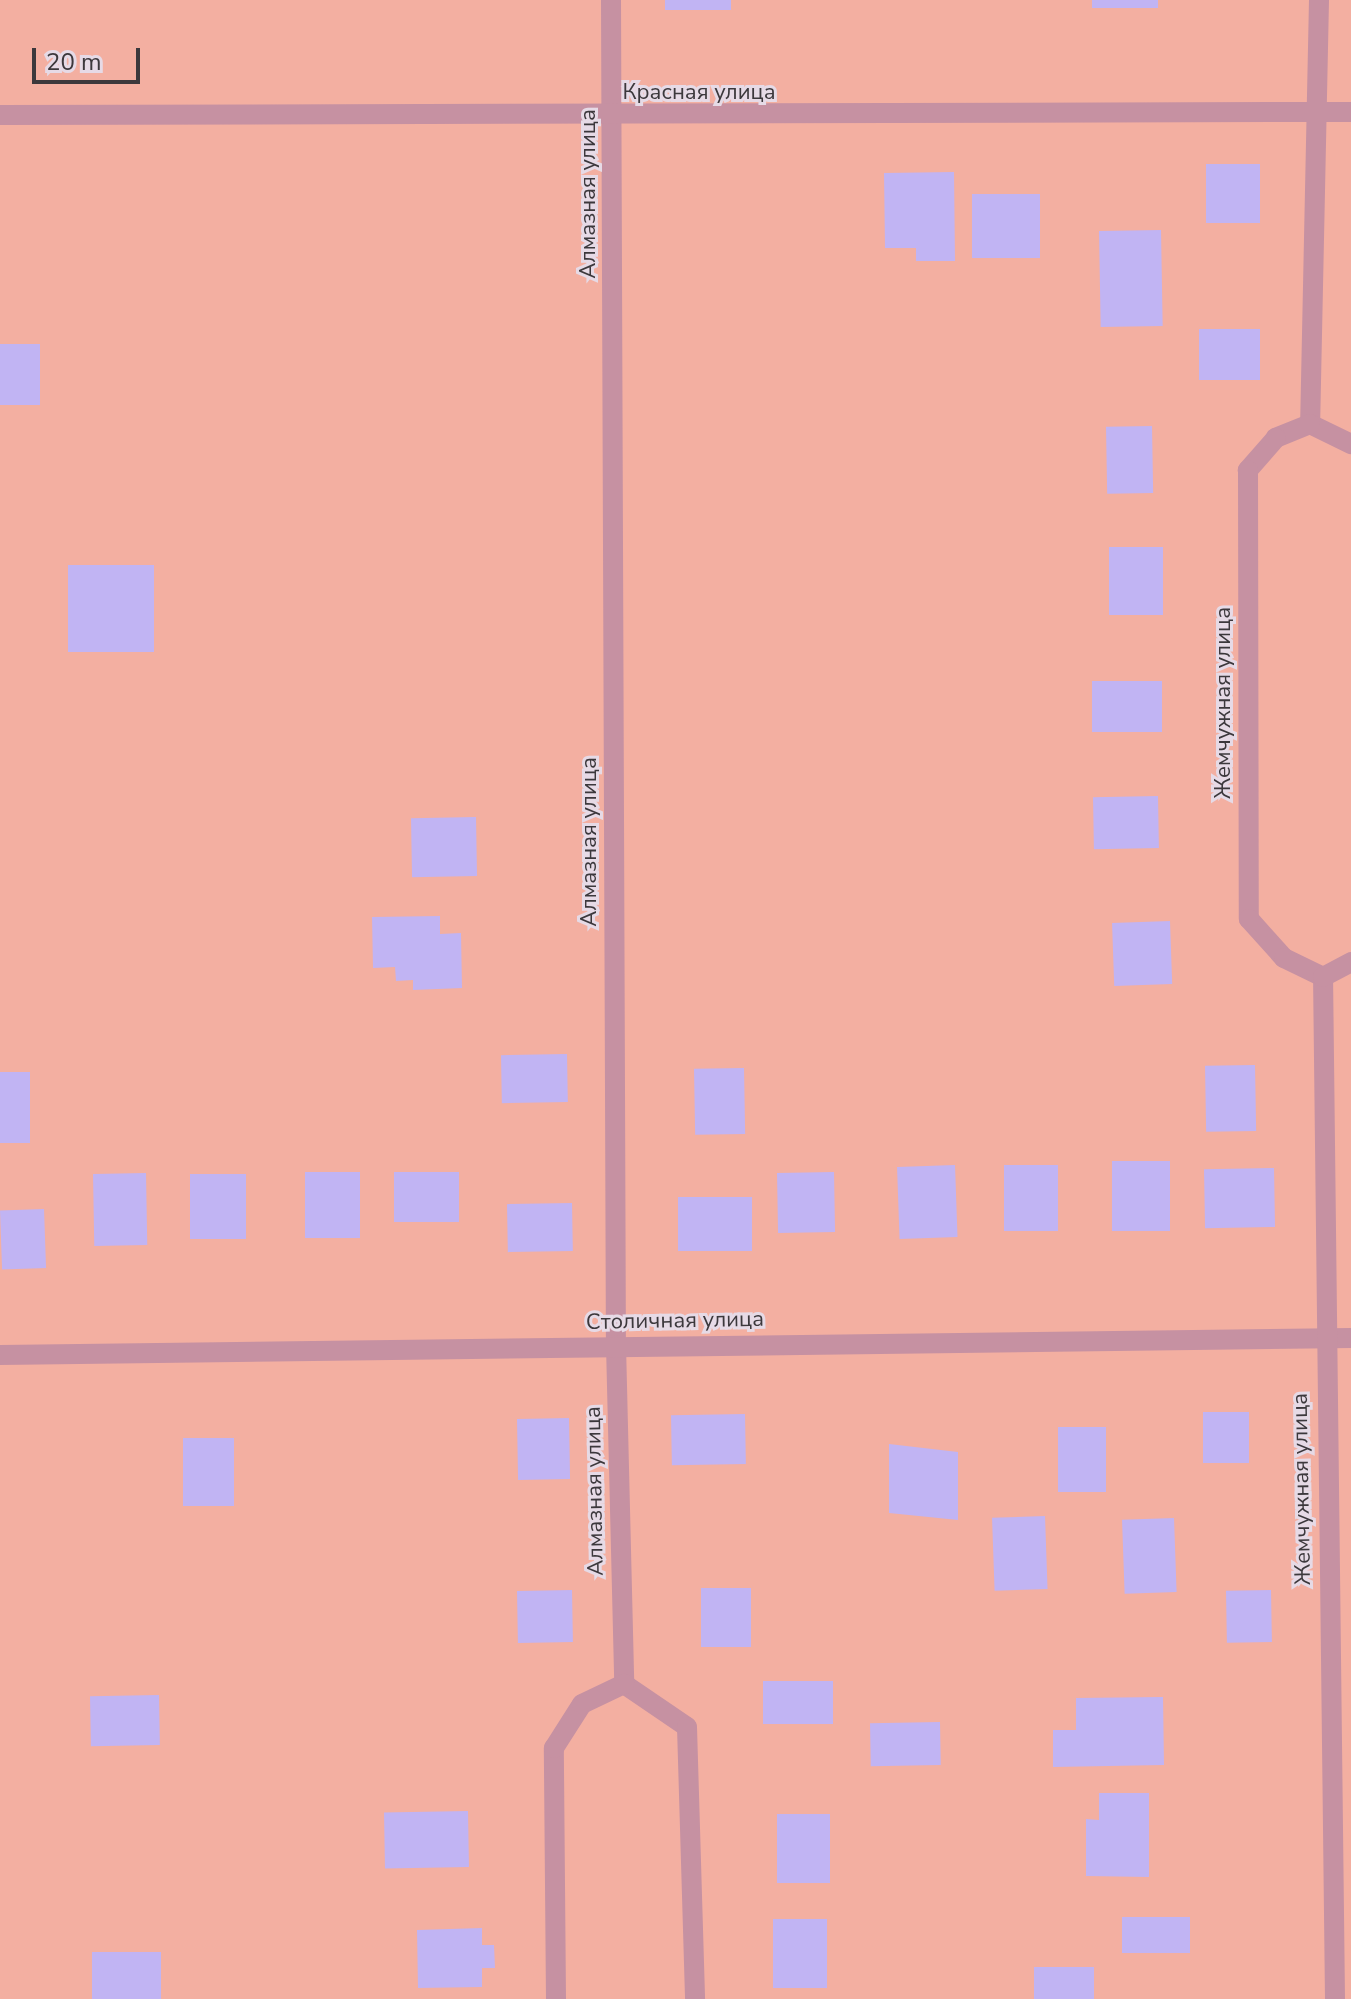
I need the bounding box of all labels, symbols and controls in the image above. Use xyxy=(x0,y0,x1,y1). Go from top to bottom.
scale bar xyxy=(36,32,144,82)
text: 20 m xyxy=(46,46,102,78)
street label: Красная улица xyxy=(622,80,776,106)
street label: Алмазная улица xyxy=(576,109,602,279)
street label: Жемчужная улица xyxy=(1211,607,1237,799)
street label: Алмазная улица xyxy=(577,757,603,927)
street label: Столичная улица xyxy=(586,1306,764,1336)
street label: Жемчужная улица xyxy=(1287,1393,1317,1585)
street label: Алмазная улица xyxy=(580,1406,610,1576)

